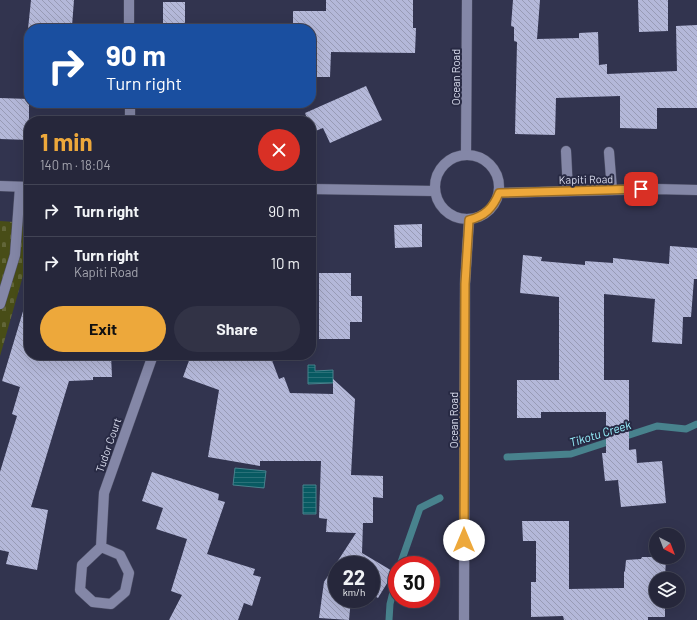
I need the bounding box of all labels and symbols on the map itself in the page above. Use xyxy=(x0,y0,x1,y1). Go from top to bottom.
street label: Ocean Road xyxy=(449,49,462,105)
street label: Kapiti Road xyxy=(559,172,613,186)
pin xyxy=(624,172,658,206)
street label: Ocean Road xyxy=(447,392,460,448)
street label: Tudor Court xyxy=(93,416,123,474)
water label: Tikotu Creek xyxy=(568,417,633,449)
position arrow xyxy=(443,519,485,561)
north arrow xyxy=(649,528,685,564)
speed limit sign: 30 xyxy=(388,556,440,608)

